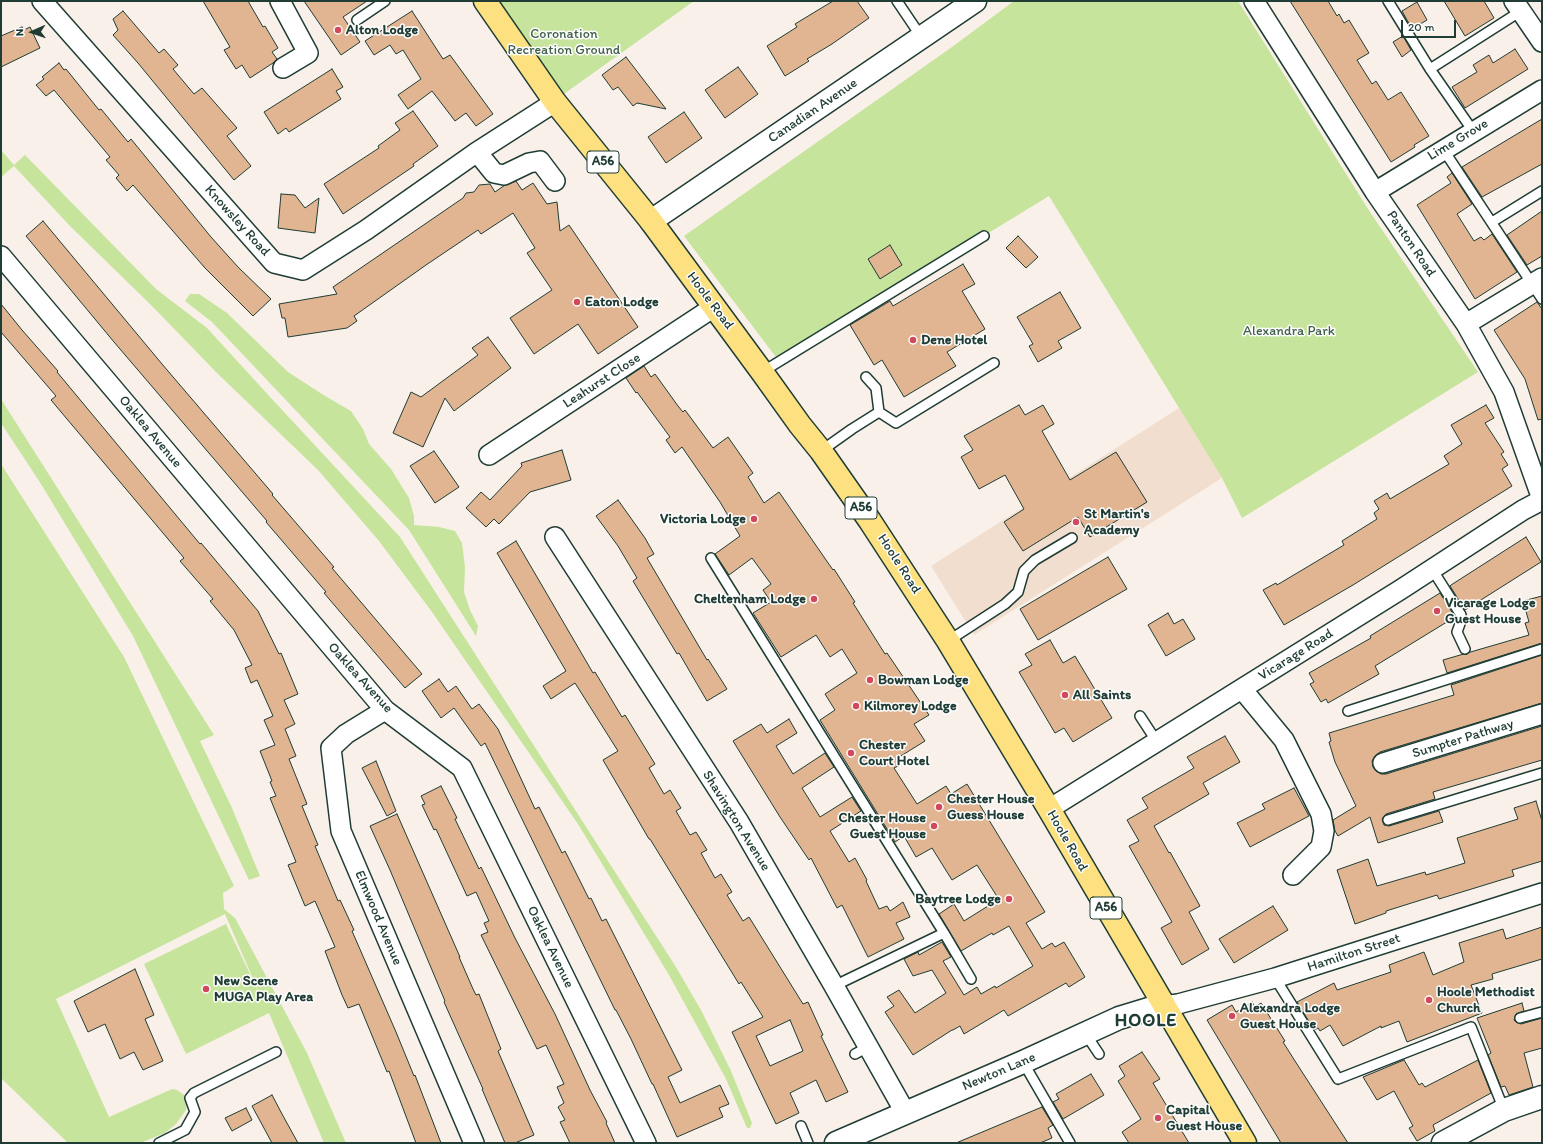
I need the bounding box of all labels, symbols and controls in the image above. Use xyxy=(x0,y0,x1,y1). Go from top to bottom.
north arrow xyxy=(12,12,52,52)
scale bar xyxy=(1403,12,1458,38)
text: 20 m xyxy=(1408,20,1435,34)
place label: Alton Lodge xyxy=(346,22,418,38)
marker: Alton Lodge xyxy=(333,25,343,35)
park label: Coronation Recreation Ground xyxy=(508,26,620,58)
text: N xyxy=(13,28,26,36)
street label: Canadian Avenue xyxy=(765,75,861,147)
street label: Lime Grove xyxy=(1425,115,1491,165)
road number: A56 xyxy=(587,151,619,173)
street label: Knowsley Road xyxy=(201,182,273,260)
street label: Panton Road xyxy=(1383,208,1439,280)
street label: Hoole Road xyxy=(683,269,737,333)
place label: Eaton Lodge xyxy=(585,294,659,310)
marker: Eaton Lodge xyxy=(572,297,582,307)
park label: Alexandra Park xyxy=(1243,323,1335,339)
place label: Dene Hotel xyxy=(921,332,987,348)
marker: Dene Hotel xyxy=(908,335,918,345)
street label: Leahurst Close xyxy=(560,350,644,412)
street label: Oaklea Avenue xyxy=(115,392,185,472)
road number: A56 xyxy=(845,497,877,519)
place label: St Martin's Academy xyxy=(1084,506,1150,538)
place label: Victoria Lodge xyxy=(660,511,746,527)
marker: Victoria Lodge xyxy=(749,514,759,524)
marker: St Martin's Academy xyxy=(1071,517,1081,527)
street label: Hoole Road xyxy=(873,531,925,597)
place label: Cheltenham Lodge xyxy=(694,591,806,607)
marker: Cheltenham Lodge xyxy=(809,594,819,604)
place label: Vicarage Lodge Guest House xyxy=(1445,595,1536,628)
marker: Vicarage Lodge Guest House xyxy=(1432,606,1442,616)
street label: Vicarage Road xyxy=(1256,625,1336,685)
street label: Oaklea Avenue xyxy=(324,639,396,717)
place label: Bowman Lodge xyxy=(878,672,969,688)
marker: Bowman Lodge xyxy=(865,675,875,685)
place label: All Saints xyxy=(1073,687,1131,703)
marker: All Saints xyxy=(1060,690,1070,700)
place label: Kilmorey Lodge xyxy=(864,698,957,714)
marker: Kilmorey Lodge xyxy=(851,701,861,711)
street label: Sumpter Pathway xyxy=(1410,716,1516,762)
place label: Chester Court Hotel xyxy=(859,737,929,770)
marker: Chester Court Hotel xyxy=(846,748,856,758)
street label: Shavington Avenue xyxy=(698,768,774,874)
place label: Chester House Guess House xyxy=(947,791,1035,824)
marker: Chester House Guess House xyxy=(934,802,944,812)
street label: Hoole Road xyxy=(1043,807,1091,875)
place label: Chester House Guest House xyxy=(838,810,926,842)
marker: Chester House Guest House xyxy=(929,821,939,831)
street label: Elmwood Avenue xyxy=(350,868,406,968)
place label: Baytree Lodge xyxy=(915,891,1001,907)
marker: Baytree Lodge xyxy=(1004,894,1014,904)
road number: A56 xyxy=(1090,897,1122,919)
street label: Oaklea Avenue xyxy=(523,903,577,991)
street label: Hamilton Street xyxy=(1305,930,1403,976)
place label: New Scene MUGA Play Area xyxy=(214,973,313,1006)
marker: New Scene MUGA Play Area xyxy=(201,984,211,994)
place label: Hoole Methodist Church xyxy=(1437,984,1535,1016)
marker: Hoole Methodist Church xyxy=(1424,995,1434,1005)
place label: Alexandra Lodge Guest House xyxy=(1240,1000,1340,1032)
district label: HOOLE xyxy=(1115,1010,1177,1032)
marker: Alexandra Lodge Guest House xyxy=(1227,1011,1237,1021)
street label: Newton Lane xyxy=(960,1049,1038,1095)
place label: Capital Guest House xyxy=(1166,1102,1242,1134)
marker: Capital Guest House xyxy=(1153,1113,1163,1123)

